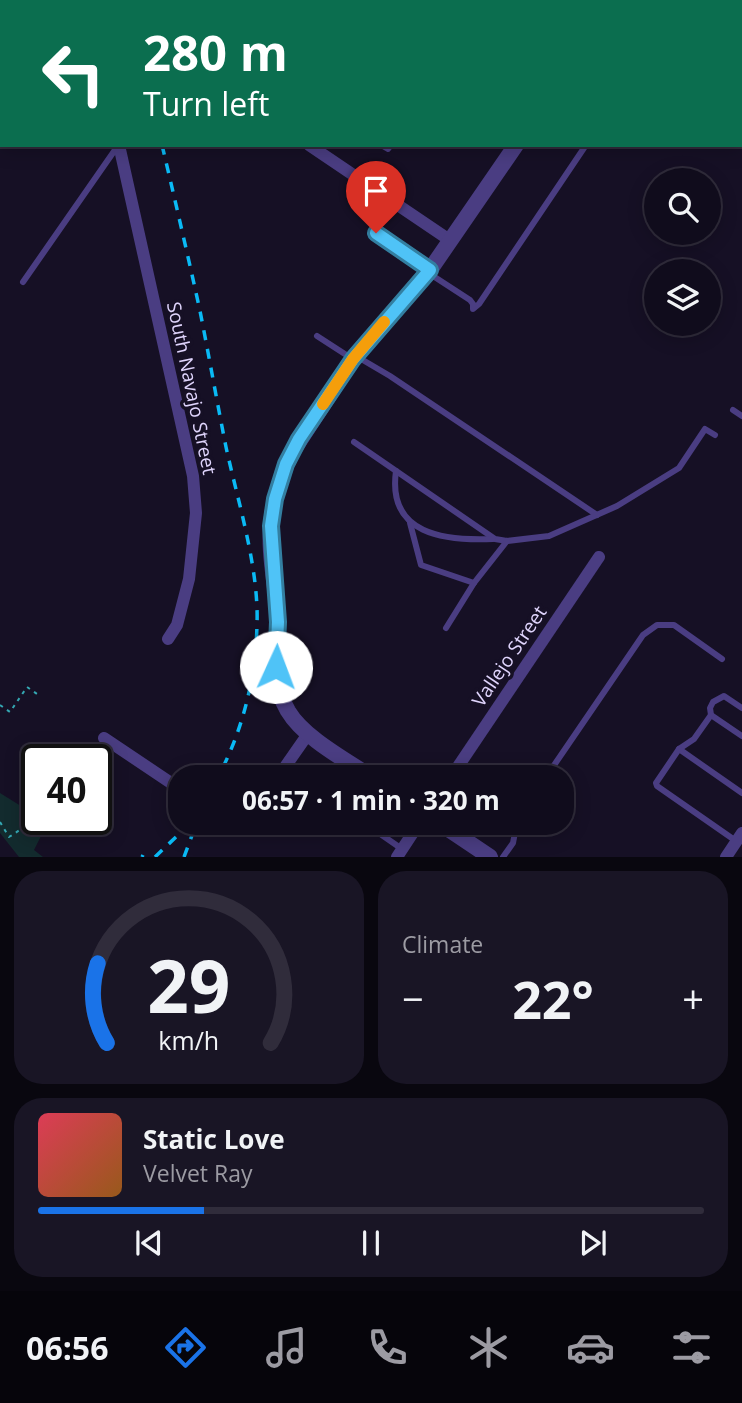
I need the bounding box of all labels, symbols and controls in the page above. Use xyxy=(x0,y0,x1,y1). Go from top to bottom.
text: 280 m xyxy=(143,19,288,85)
icon: left xyxy=(28,28,119,119)
text: Turn left xyxy=(143,82,269,125)
pin xyxy=(346,161,406,233)
map controls xyxy=(644,168,721,336)
button: search xyxy=(644,168,721,245)
icon: arrive xyxy=(357,172,395,210)
button: layers xyxy=(644,259,721,336)
street label: South Navajo Street xyxy=(161,299,223,477)
street label: Vallejo Street xyxy=(466,600,552,712)
position arrow xyxy=(239,630,313,704)
speed limit sign: 40 xyxy=(21,744,112,835)
text: 06:57 · 1 min · 320 m xyxy=(242,782,500,818)
text: Climate xyxy=(402,928,483,960)
text: 29 xyxy=(147,936,231,1035)
text: 22° xyxy=(512,963,594,1034)
text: − xyxy=(402,972,424,1024)
text: + xyxy=(682,972,704,1024)
text: km/h xyxy=(159,1023,219,1057)
text: Static Love xyxy=(143,1121,285,1157)
text: Velvet Ray xyxy=(143,1157,253,1189)
icon: previous xyxy=(130,1224,168,1262)
icon: pause xyxy=(352,1224,390,1262)
icon: next xyxy=(574,1224,612,1262)
icon: directions xyxy=(161,1323,210,1372)
icon: music xyxy=(262,1323,311,1372)
icon: phone xyxy=(363,1323,412,1372)
icon: climate xyxy=(464,1323,513,1372)
icon: car xyxy=(566,1323,615,1372)
icon: filters xyxy=(667,1323,716,1372)
text: 06:56 xyxy=(26,1326,108,1369)

